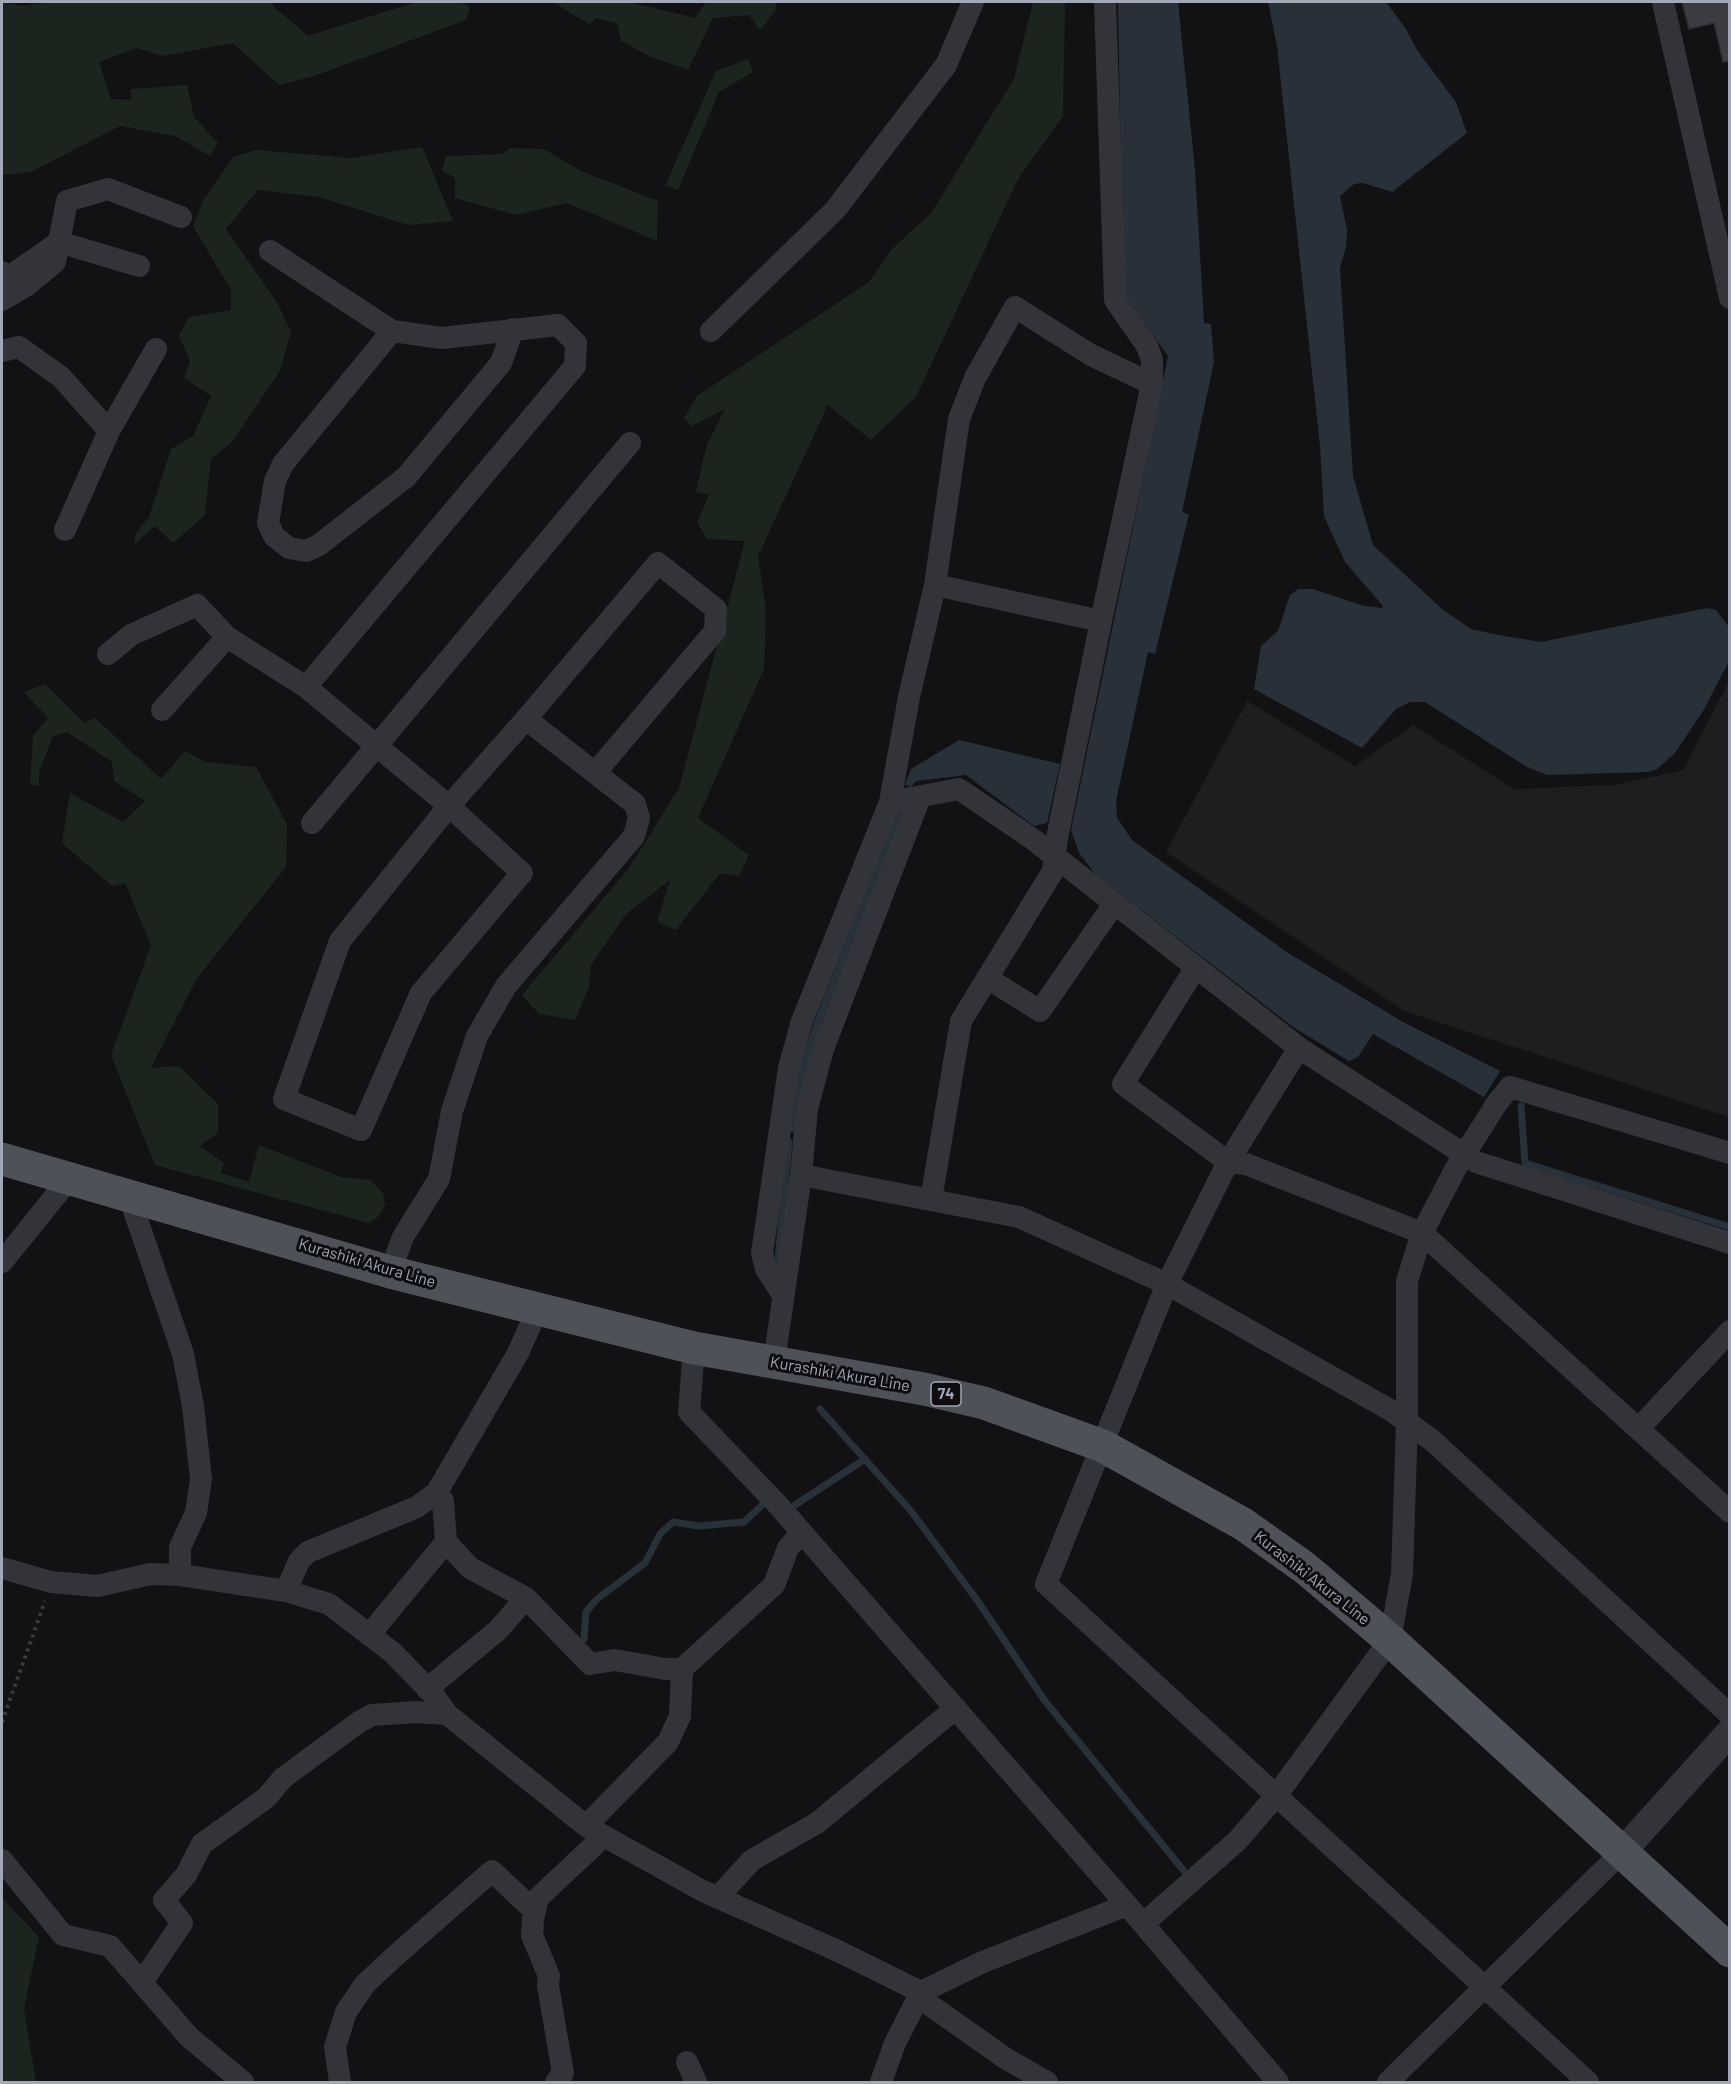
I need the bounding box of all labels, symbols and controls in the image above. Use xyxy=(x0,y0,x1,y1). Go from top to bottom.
street label: Kurashiki Akura Line xyxy=(296,1234,438,1292)
street label: Kurashiki Akura Line xyxy=(769,1352,911,1396)
road number: 74 xyxy=(931,1382,961,1406)
street label: Kurashiki Akura Line xyxy=(1250,1527,1374,1629)

